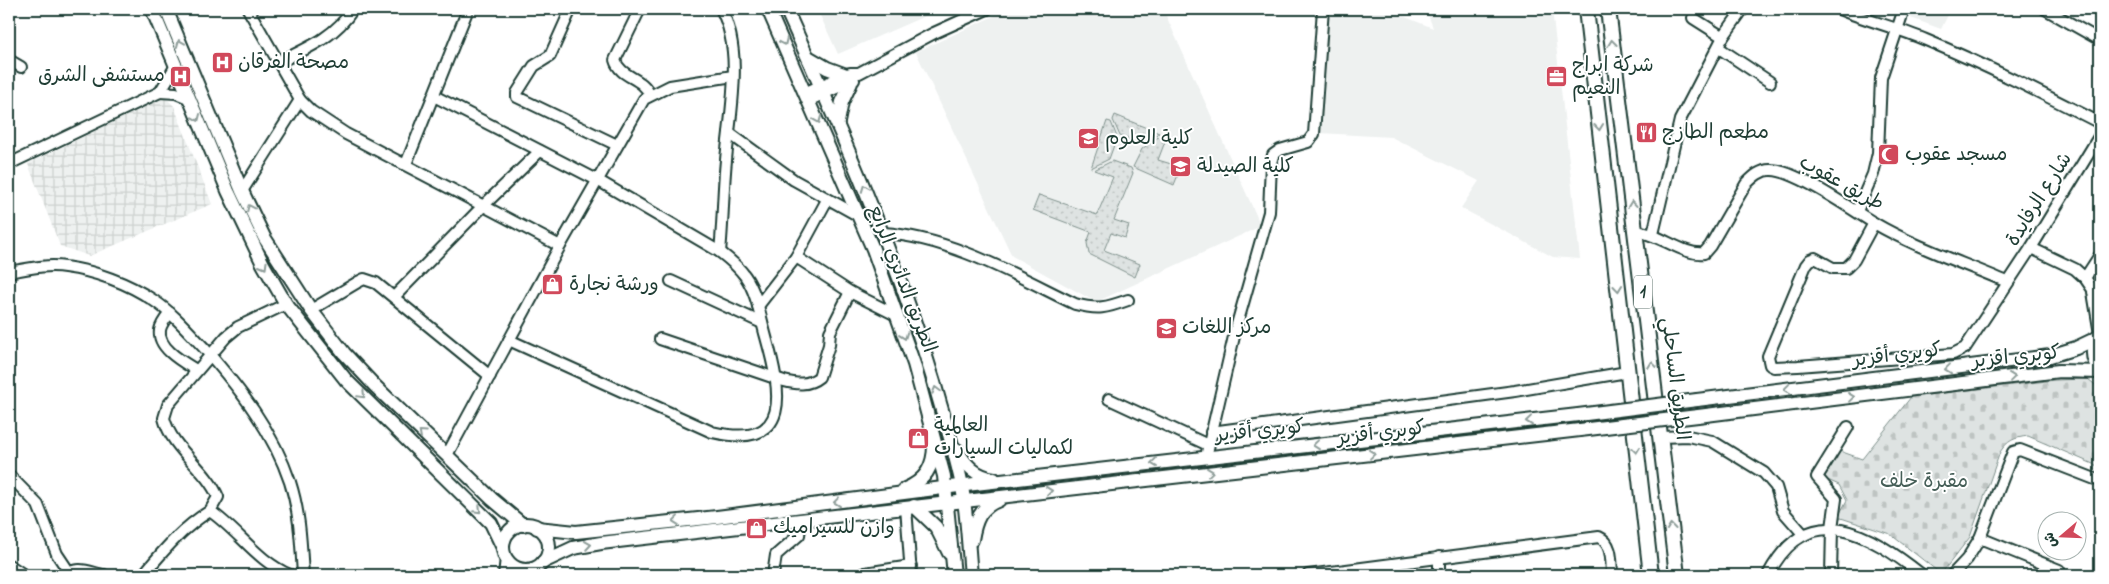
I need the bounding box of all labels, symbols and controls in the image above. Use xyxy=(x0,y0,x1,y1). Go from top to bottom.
one-way arrow xyxy=(777,37,788,46)
one-way arrow xyxy=(175,39,185,47)
one-way arrow xyxy=(1607,39,1618,47)
place label: مصحة الفرقان xyxy=(238,49,349,78)
hospital icon: مصحة الفرقان xyxy=(210,51,234,75)
place label: شركة ابراج النعيم xyxy=(1572,52,1654,104)
place label: مستشفى الشرق xyxy=(38,62,165,91)
hospital icon: مستشفى الشرق xyxy=(169,64,193,88)
office icon: شركة ابراج النعيم xyxy=(1544,65,1568,89)
one-way arrow xyxy=(191,113,202,122)
one-way arrow xyxy=(812,115,823,124)
place label: مطعم الطازج xyxy=(1662,119,1769,148)
restaurant icon: مطعم الطازج xyxy=(1634,121,1658,145)
one-way arrow xyxy=(1593,123,1604,131)
place label: كلية العلوم xyxy=(1105,125,1193,154)
school or university icon: كلية العلوم xyxy=(1077,127,1101,151)
place label: مسجد عقوب xyxy=(1905,141,2007,170)
mosque icon: مسجد عقوب xyxy=(1877,143,1901,167)
street label: شارع الرفايدة xyxy=(2000,147,2080,253)
street label: طريق عقوب xyxy=(1793,149,1889,219)
place label: كلية الصيدلة xyxy=(1197,153,1294,182)
school or university icon: كلية الصيدلة xyxy=(1169,155,1193,179)
one-way arrow xyxy=(861,184,871,192)
one-way arrow xyxy=(1627,200,1638,208)
street label: الطريق الدائري الرابع xyxy=(859,201,943,357)
one-way arrow xyxy=(246,204,257,213)
one-way arrow xyxy=(258,261,268,270)
place label: ورشة نجارة xyxy=(569,271,659,300)
shop icon: ورشة نجارة xyxy=(541,273,565,297)
road number: 1 xyxy=(1634,276,1652,308)
one-way arrow xyxy=(1612,285,1623,293)
place label: مركز اللغات xyxy=(1182,314,1271,343)
school or university icon: مركز اللغات xyxy=(1154,316,1178,340)
street label: الطريق الساحلي xyxy=(1651,316,1696,442)
one-way arrow xyxy=(898,331,908,340)
street label: كويري أقزير xyxy=(1849,336,1943,376)
street label: كوبري اقزير xyxy=(1968,339,2062,377)
one-way arrow xyxy=(1647,361,1658,369)
one-way arrow xyxy=(1943,363,1952,373)
one-way arrow xyxy=(2008,372,2016,383)
one-way arrow xyxy=(1782,383,1790,394)
one-way arrow xyxy=(931,387,941,395)
one-way arrow xyxy=(356,390,365,399)
one-way arrow xyxy=(1847,392,1855,403)
place label: العالمية لكماليات السيارات xyxy=(934,412,1073,464)
street label: كويري أقزير xyxy=(1212,413,1306,451)
street label: كوبري أقزير xyxy=(1333,414,1427,454)
one-way arrow xyxy=(1525,415,1533,426)
shop icon: العالمية لكماليات السيارات xyxy=(906,426,930,450)
one-way arrow xyxy=(419,430,428,439)
one-way arrow xyxy=(1311,439,1319,450)
one-way arrow xyxy=(1630,446,1641,454)
one-way arrow xyxy=(1368,449,1376,460)
one-way arrow xyxy=(1150,457,1158,468)
one-way arrow xyxy=(1207,467,1215,478)
park label: مقبرة خلف xyxy=(1880,468,1968,497)
one-way arrow xyxy=(1045,486,1053,497)
one-way arrow xyxy=(833,496,841,507)
one-way arrow xyxy=(472,504,481,513)
north arrow xyxy=(2036,512,2086,562)
place label: وازن للسيراميك xyxy=(773,514,895,543)
one-way arrow xyxy=(672,515,680,526)
shop icon: وازن للسيراميك xyxy=(745,516,769,540)
one-way arrow xyxy=(1666,523,1677,531)
text: ش xyxy=(2039,529,2064,550)
one-way arrow xyxy=(584,540,592,551)

